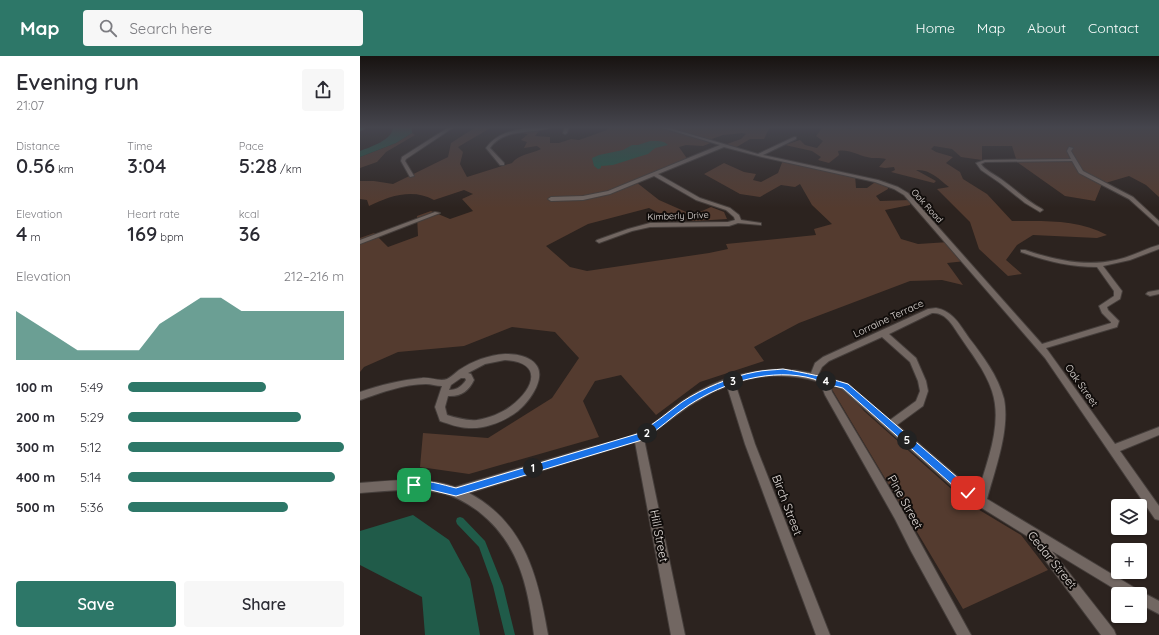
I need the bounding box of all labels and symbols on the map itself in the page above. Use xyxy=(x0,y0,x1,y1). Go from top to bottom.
street label: Oak Road xyxy=(909,186,945,225)
street label: Kimberly Drive xyxy=(647,209,709,222)
street label: Lorraine Terrace xyxy=(851,296,926,340)
street label: Oak Street xyxy=(1062,361,1101,410)
pin: 3 xyxy=(723,371,743,391)
pin: 4 xyxy=(816,371,836,391)
pin: 2 xyxy=(637,423,657,443)
pin: 5 xyxy=(897,430,917,450)
pin: 1 xyxy=(523,458,543,478)
pin xyxy=(397,468,431,502)
street label: Birch Street xyxy=(769,472,806,537)
street label: Pine Street xyxy=(884,472,926,531)
pin xyxy=(951,476,985,510)
street label: Hill Street xyxy=(647,509,672,563)
street label: Cedar Street xyxy=(1025,528,1080,592)

